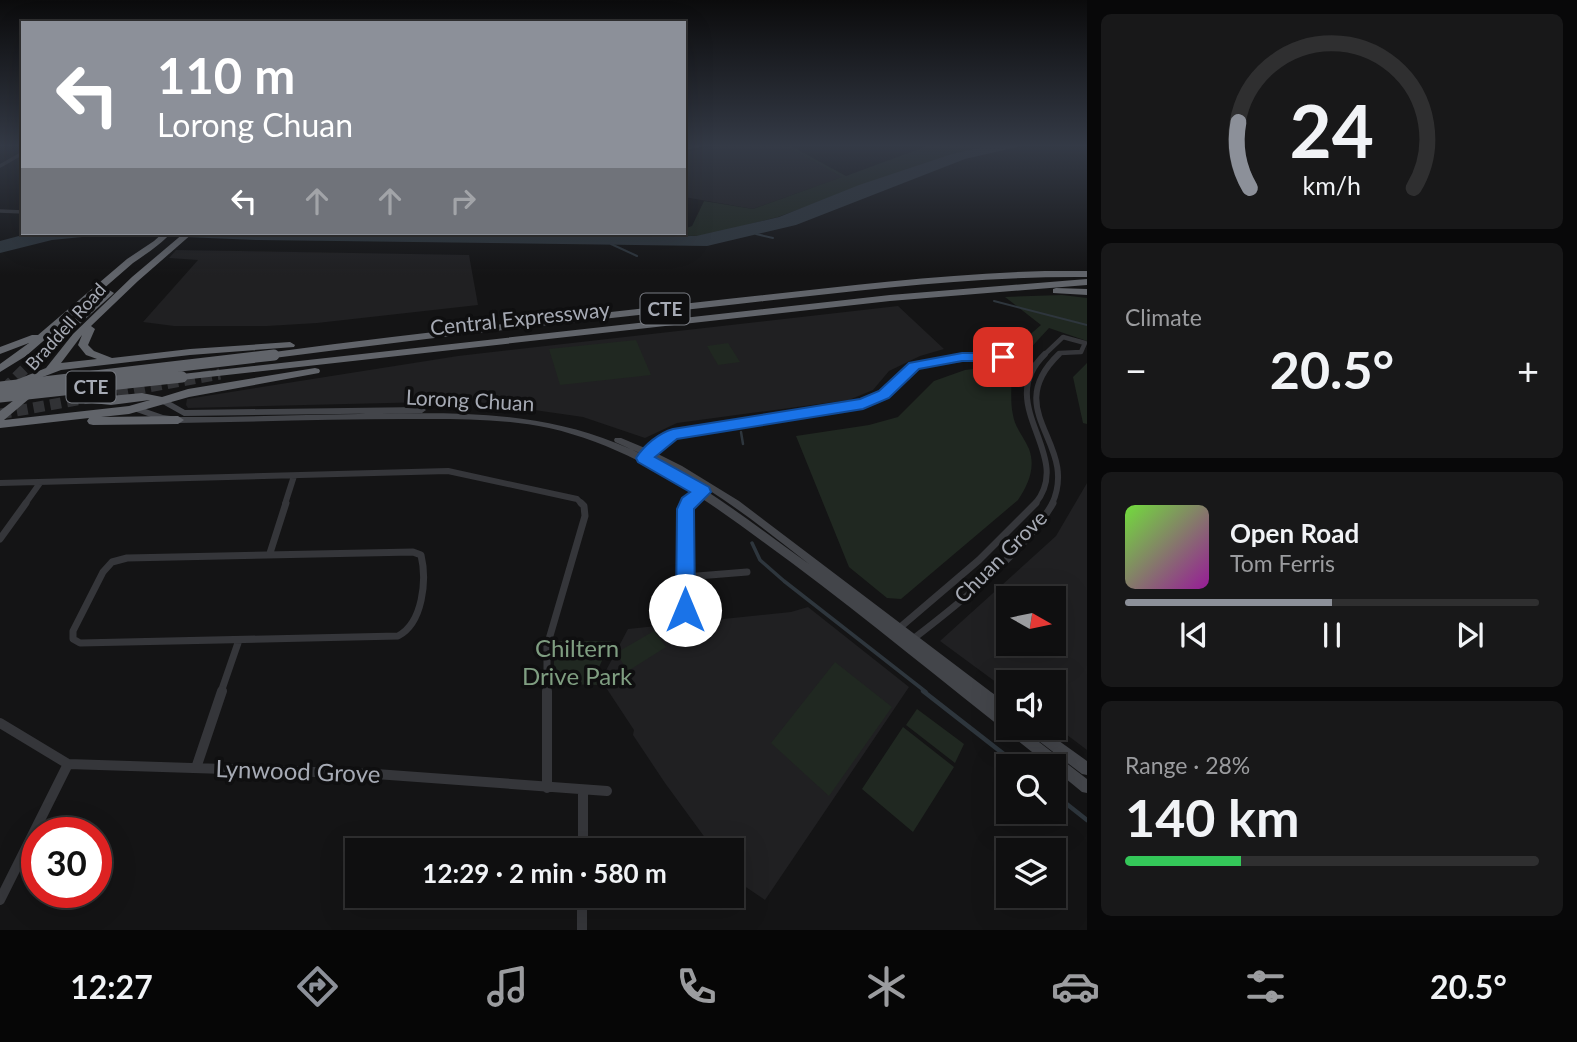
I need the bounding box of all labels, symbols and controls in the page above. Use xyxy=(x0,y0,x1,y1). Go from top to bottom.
text: 110 m xyxy=(157,46,295,104)
icon: left xyxy=(42,49,133,140)
text: 24 xyxy=(1290,86,1374,174)
text: Lorong Chuan xyxy=(157,105,353,144)
text: km/h xyxy=(1303,169,1361,199)
icon: left xyxy=(225,182,263,220)
icon: ahead xyxy=(298,182,336,220)
icon: ahead xyxy=(371,182,409,220)
icon: right xyxy=(444,182,482,220)
street label: Braddell Road xyxy=(20,278,110,374)
road number: CTE xyxy=(640,294,690,324)
street label: Central Expressway xyxy=(429,296,611,339)
text: Climate xyxy=(1125,303,1202,331)
pin xyxy=(973,327,1033,387)
icon: arrive xyxy=(984,338,1022,376)
text: 20.5° xyxy=(1270,338,1394,400)
text: − xyxy=(1125,347,1147,393)
text: + xyxy=(1517,347,1539,393)
road number: CTE xyxy=(66,372,116,402)
street label: Lorong Chuan xyxy=(405,384,535,415)
street label: Chuan Grove xyxy=(948,504,1051,607)
text: Open Road xyxy=(1230,517,1359,549)
text: Tom Ferris xyxy=(1230,549,1335,577)
position arrow xyxy=(648,573,722,647)
north arrow xyxy=(996,586,1066,656)
map controls xyxy=(996,586,1066,908)
icon: previous xyxy=(1175,616,1213,654)
icon: pause xyxy=(1313,616,1351,654)
icon: next xyxy=(1451,616,1489,654)
park label: Chiltern Drive Park xyxy=(522,633,633,690)
button: sound xyxy=(996,670,1066,740)
text: Range · 28% xyxy=(1125,751,1250,779)
street label: Lynwood Grove xyxy=(215,753,381,788)
button: search xyxy=(996,754,1066,824)
text: 140 km xyxy=(1125,786,1299,848)
speed limit sign: 30 xyxy=(21,817,112,908)
button: layers xyxy=(996,838,1066,908)
text: 12:29 · 2 min · 580 m xyxy=(422,857,667,889)
icon: directions xyxy=(293,962,342,1011)
icon: music xyxy=(483,962,532,1011)
icon: phone xyxy=(672,962,721,1011)
icon: climate xyxy=(862,962,911,1011)
icon: car xyxy=(1051,962,1100,1011)
icon: filters xyxy=(1241,962,1290,1011)
text: 12:27 xyxy=(70,967,153,1006)
text: 20.5° xyxy=(1430,967,1507,1006)

